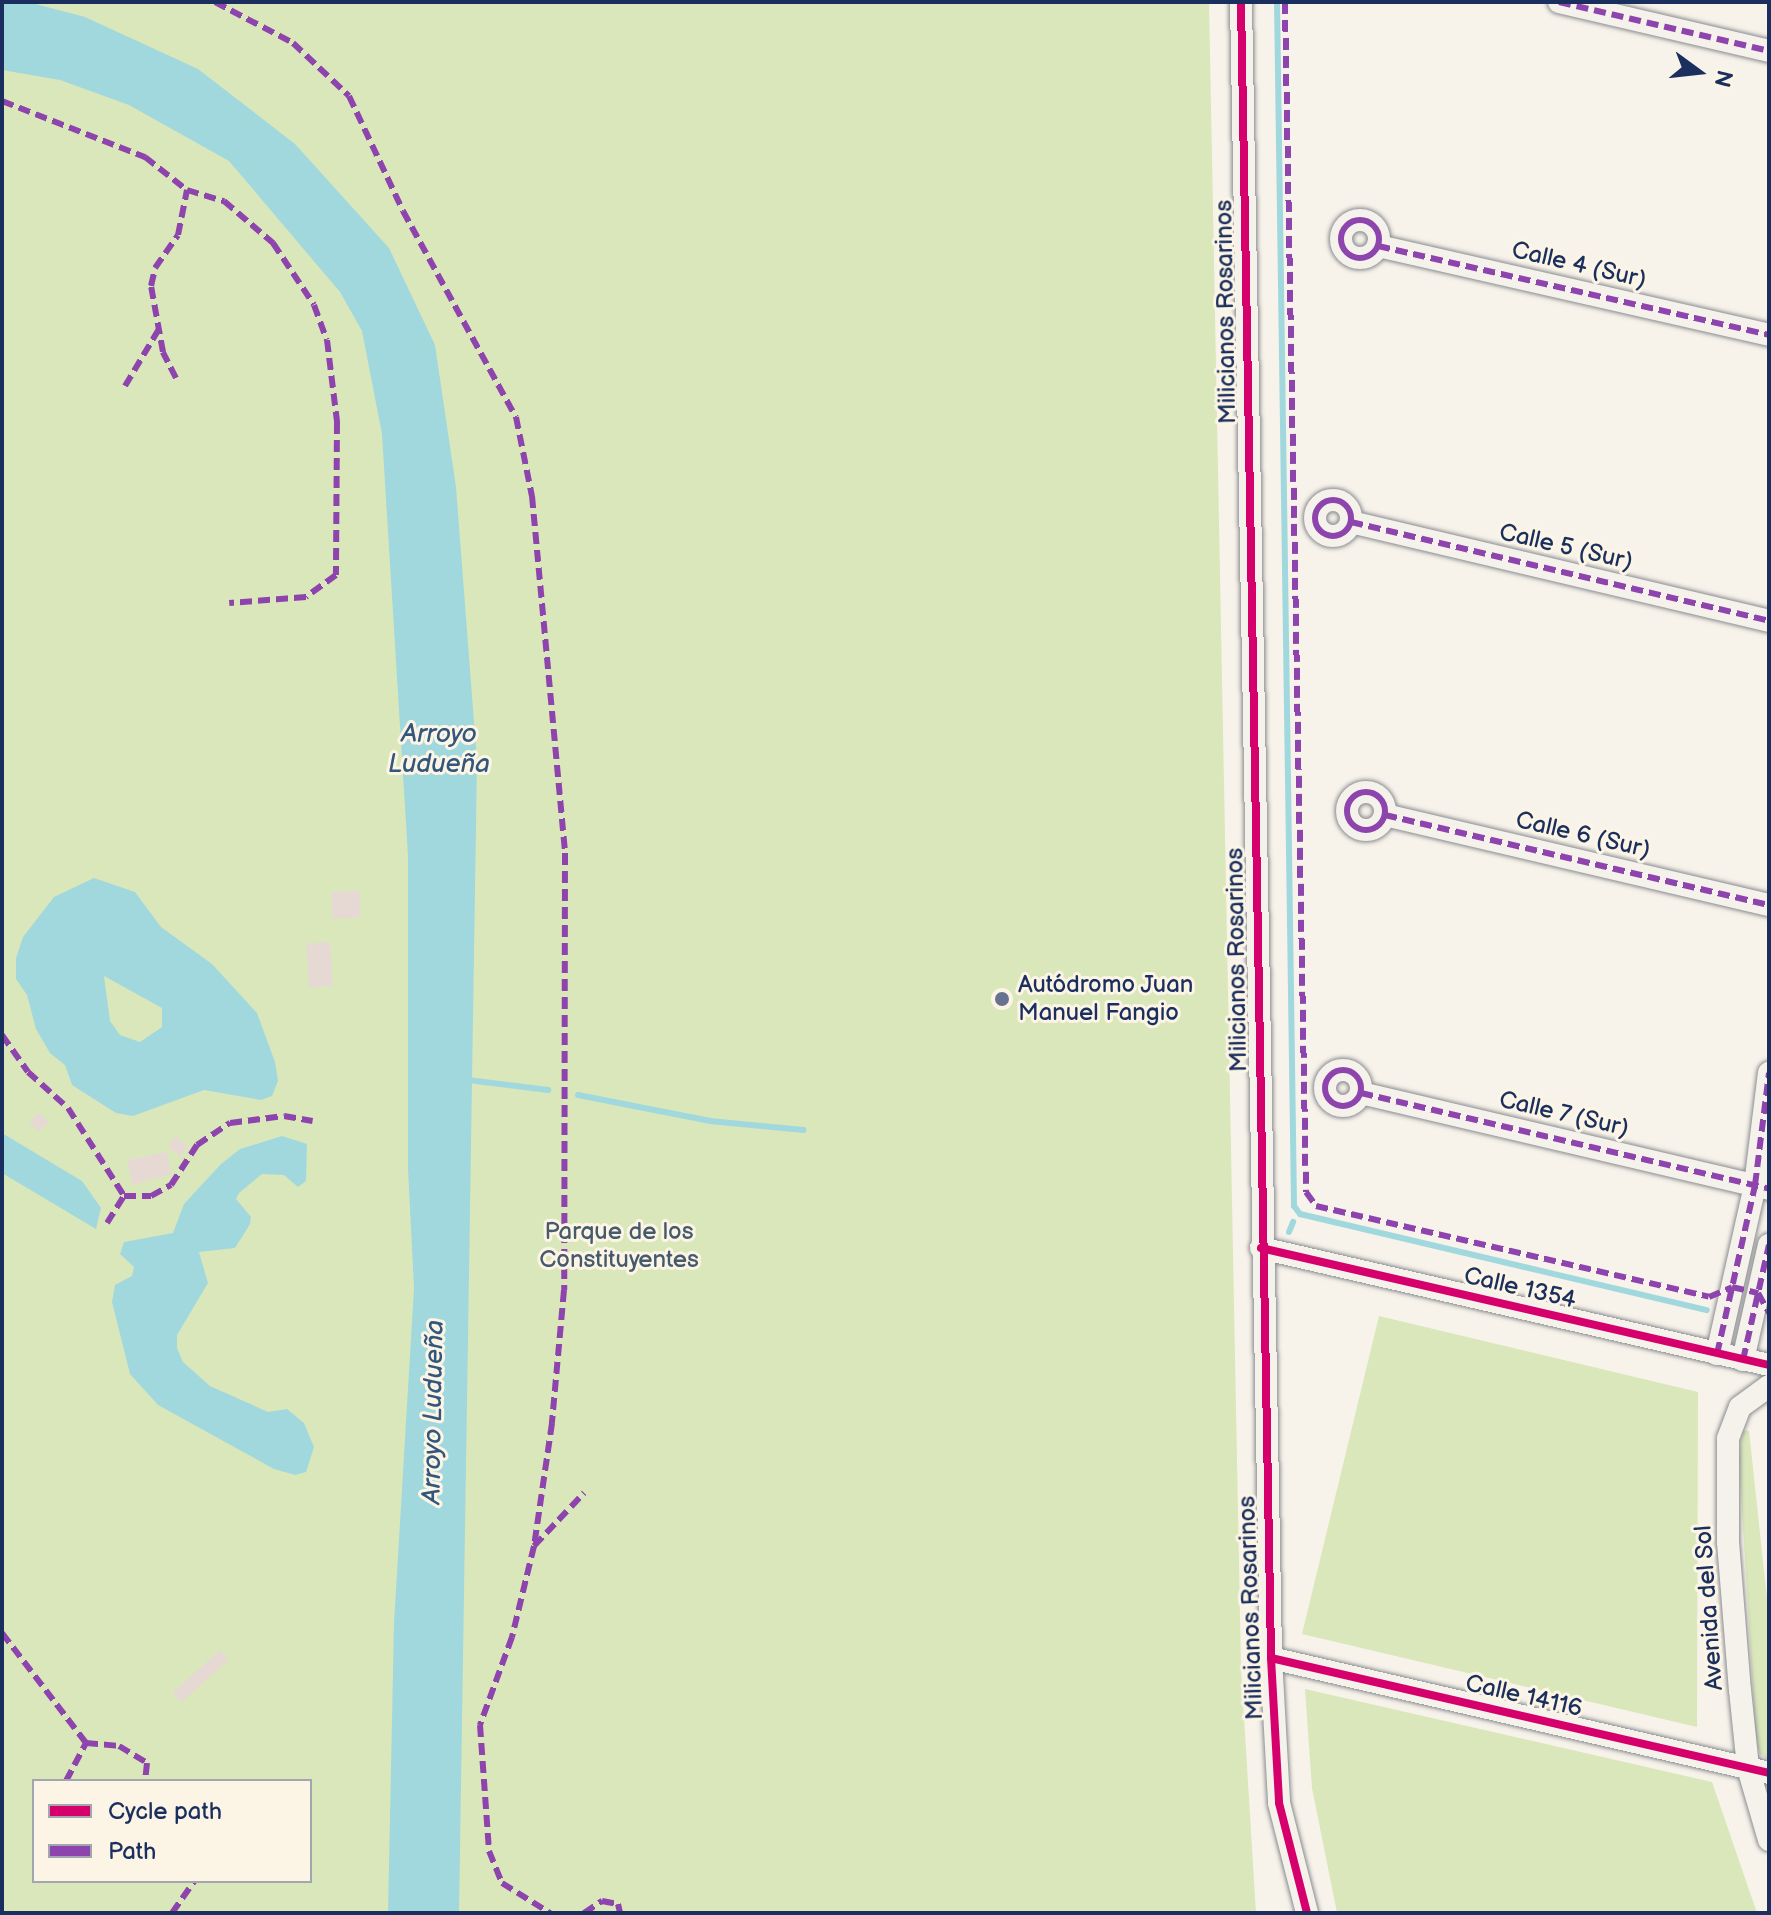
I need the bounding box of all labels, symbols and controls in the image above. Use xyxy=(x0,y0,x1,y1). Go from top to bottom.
north arrow xyxy=(1659,32,1739,112)
text: N xyxy=(1707,67,1738,90)
street label: Milicianos Rosarinos xyxy=(1210,200,1242,424)
street label: Calle 4 (Sur) xyxy=(1509,236,1649,294)
street label: Calle 5 (Sur) xyxy=(1496,518,1636,576)
water label: Arroyo Ludueña xyxy=(388,719,490,780)
street label: Calle 6 (Sur) xyxy=(1513,806,1653,864)
street label: Milicianos Rosarinos xyxy=(1221,848,1253,1072)
place label: Autódromo Juan Manuel Fangio xyxy=(1018,971,1195,1027)
marker: Autódromo Juan Manuel Fangio xyxy=(993,990,1011,1008)
street label: Calle 7 (Sur) xyxy=(1495,1085,1633,1143)
park label: Parque de los Constituyentes xyxy=(539,1218,699,1274)
street label: Calle 1354 xyxy=(1461,1261,1579,1315)
water label: Arroyo Ludueña xyxy=(417,1320,451,1504)
street label: Milicianos Rosarinos xyxy=(1233,1495,1269,1721)
street label: Avenida del Sol xyxy=(1689,1524,1729,1692)
street label: Calle 14116 xyxy=(1463,1669,1585,1723)
legend xyxy=(32,1779,312,1883)
text: Cycle path xyxy=(108,1797,222,1826)
text: Path xyxy=(108,1837,156,1866)

